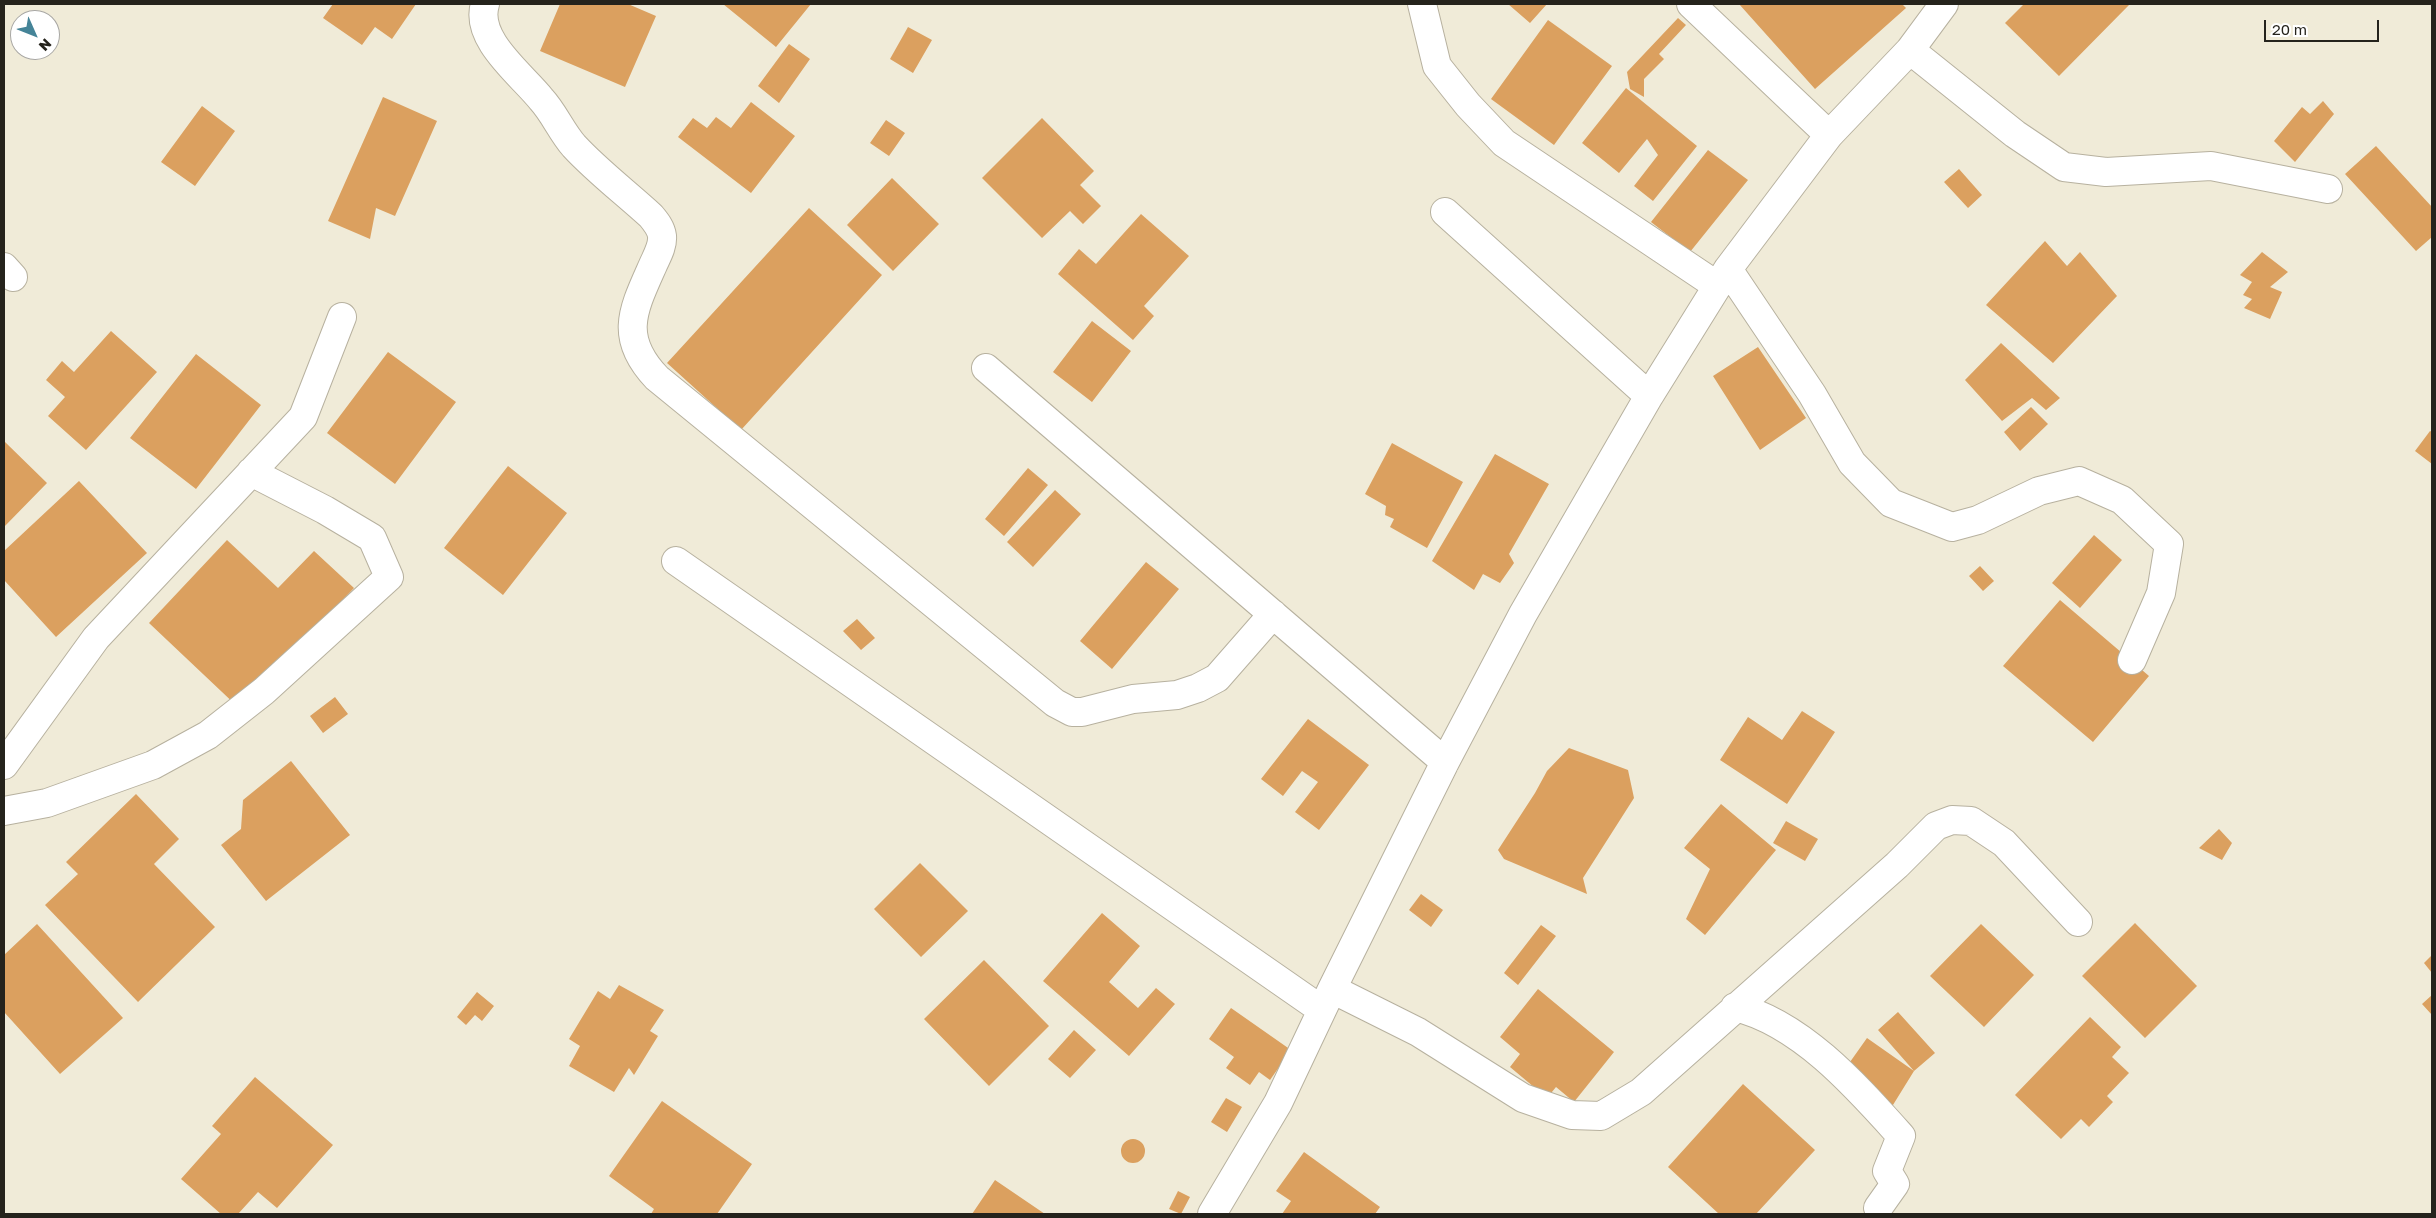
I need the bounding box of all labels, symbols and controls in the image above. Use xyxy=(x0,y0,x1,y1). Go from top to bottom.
north arrow xyxy=(10,10,60,60)
scale bar xyxy=(2266,10,2381,42)
text: 20 m xyxy=(2272,20,2307,38)
text: N xyxy=(36,35,55,55)

